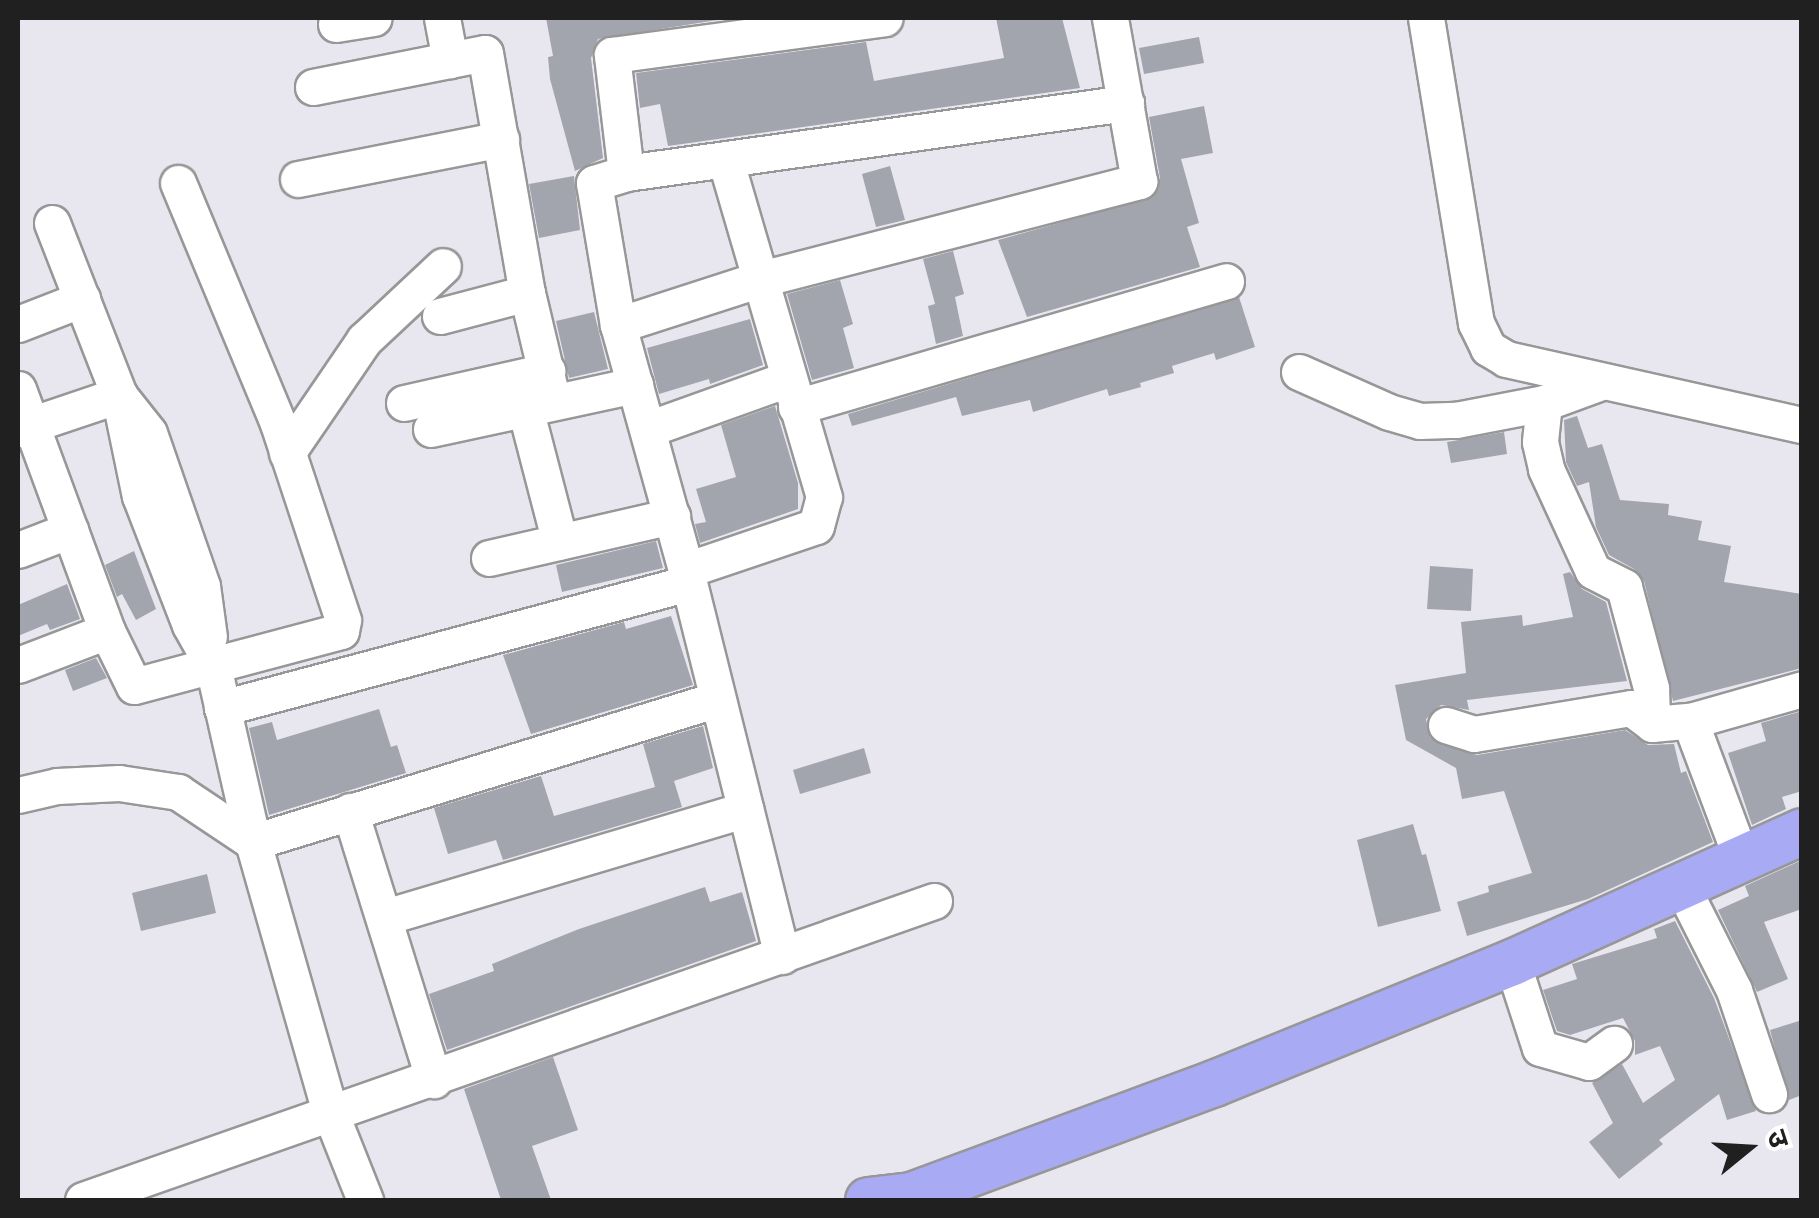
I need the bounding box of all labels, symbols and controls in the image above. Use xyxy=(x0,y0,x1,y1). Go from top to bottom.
north arrow xyxy=(1699,1098,1799,1198)
text: उ xyxy=(1760,1126,1796,1151)

